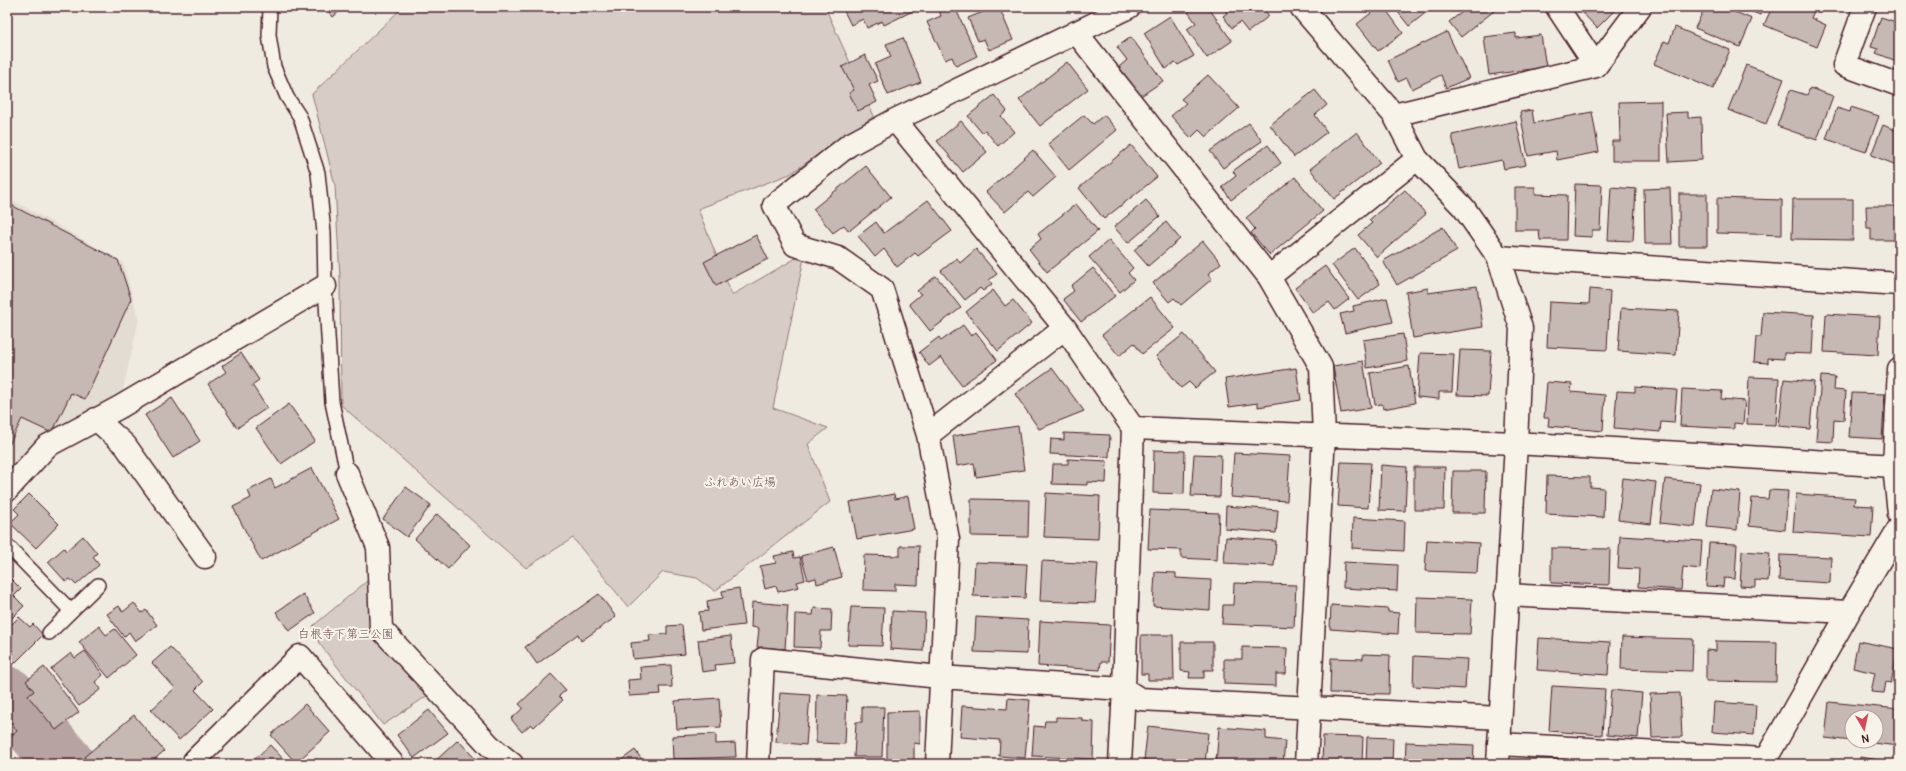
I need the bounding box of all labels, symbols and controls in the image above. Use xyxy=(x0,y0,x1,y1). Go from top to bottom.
park label: ふれあい広場 xyxy=(704,475,776,490)
park label: 白根寺下第三公園 xyxy=(298,627,394,642)
north arrow xyxy=(1844,709,1884,749)
text: N xyxy=(1860,731,1870,745)

